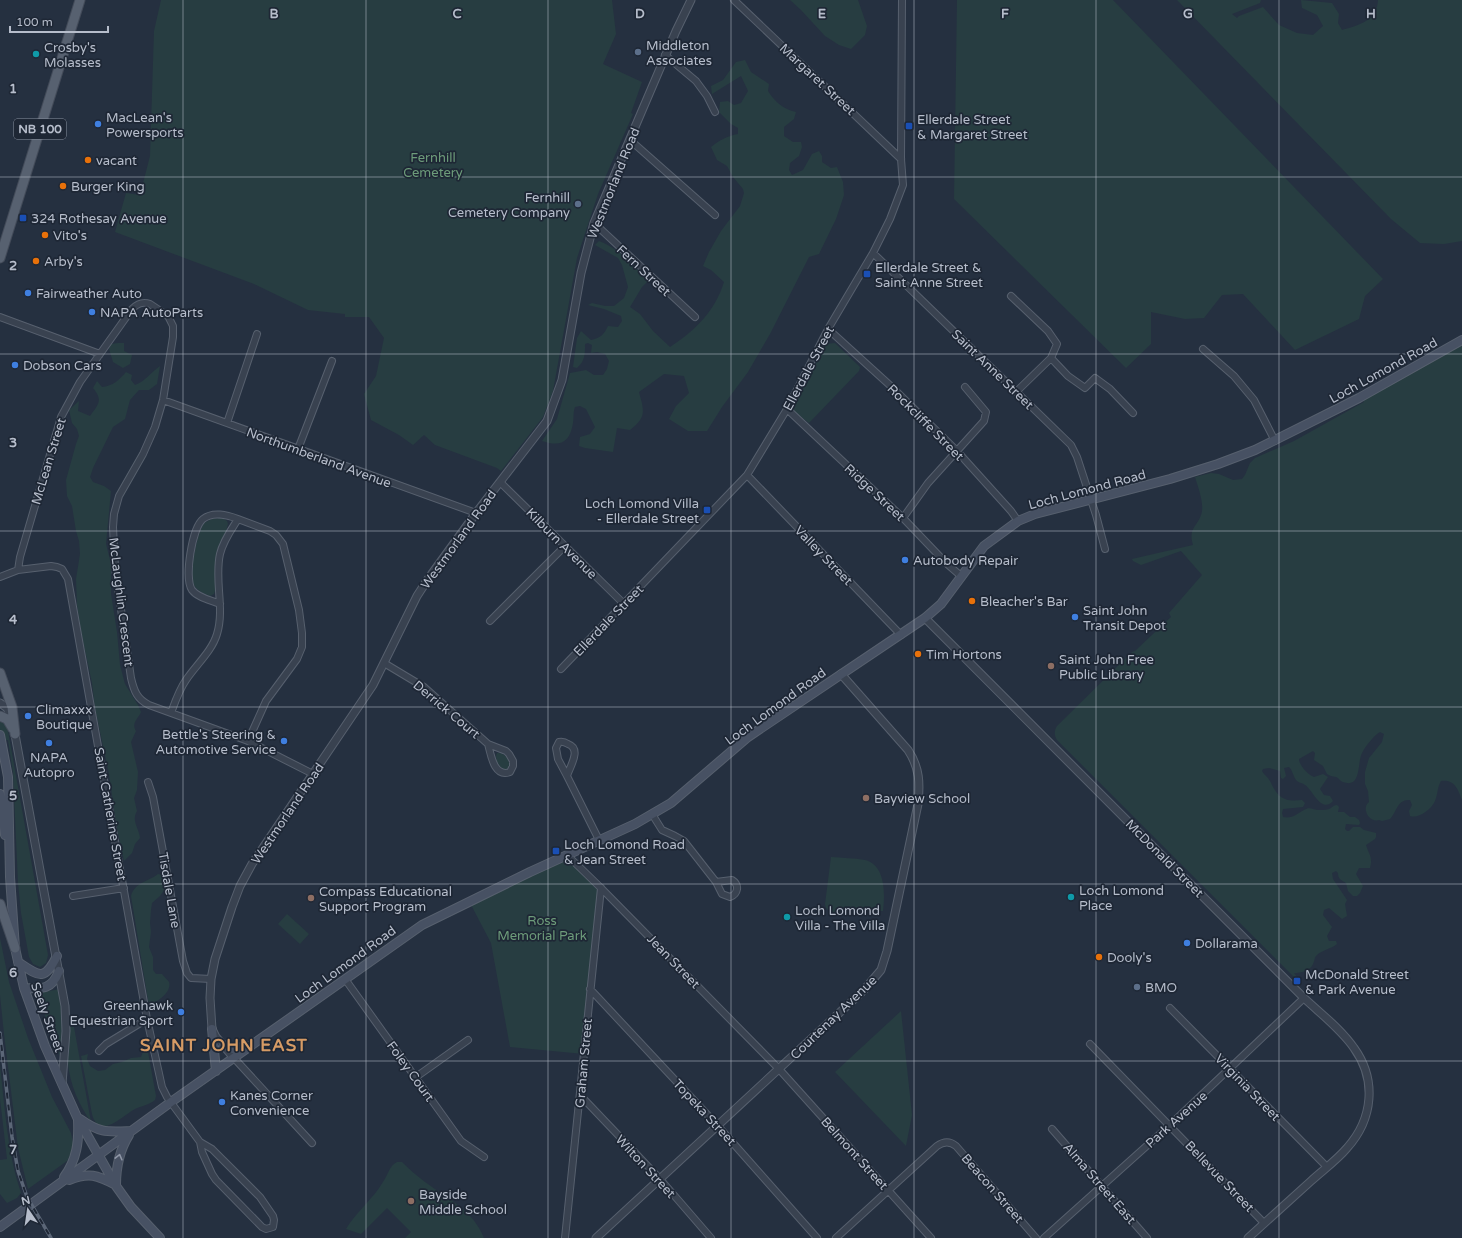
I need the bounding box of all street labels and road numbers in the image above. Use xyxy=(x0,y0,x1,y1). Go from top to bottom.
street label: Margaret Street xyxy=(776,41,859,119)
road number: NB 100 xyxy=(14,119,66,139)
street label: Westmorland Road xyxy=(584,125,644,241)
street label: Fern Street xyxy=(613,242,674,300)
street label: Ellerdale Street xyxy=(780,323,838,414)
street label: Saint Anne Street xyxy=(948,326,1037,413)
street label: Loch Lomond Road xyxy=(1327,335,1440,407)
street label: Rockcliffe Street xyxy=(884,381,967,464)
street label: McLean Street xyxy=(28,416,70,507)
street label: Northumberland Avenue xyxy=(244,424,393,492)
street label: Ridge Street xyxy=(841,461,908,525)
street label: Loch Lomond Road xyxy=(1027,467,1148,513)
street label: Westmorland Road xyxy=(417,487,500,592)
street label: Kilburn Avenue xyxy=(522,505,600,583)
street label: Valley Street xyxy=(791,522,856,589)
street label: McLaughlin Crescent xyxy=(105,537,137,668)
street label: Ellerdale Street xyxy=(570,581,647,660)
street label: Loch Lomond Road xyxy=(722,665,829,749)
street label: Derrick Court xyxy=(410,677,483,742)
street label: Saint Catherine Street xyxy=(90,746,130,882)
street label: Westmorland Road xyxy=(248,760,328,867)
street label: McDonald Street xyxy=(1122,816,1207,901)
street label: Tisdale Lane xyxy=(154,851,184,929)
street label: Loch Lomond Road xyxy=(292,923,399,1007)
street label: Jean Street xyxy=(643,931,703,992)
street label: Courtenay Avenue xyxy=(787,972,880,1063)
street label: Seely Street xyxy=(27,980,67,1055)
street label: Graham Street xyxy=(572,1018,596,1109)
street label: Foley Court xyxy=(383,1038,437,1105)
street label: Virginia Street xyxy=(1211,1051,1283,1125)
street label: Topeka Street xyxy=(669,1076,739,1149)
street label: Park Avenue xyxy=(1142,1088,1211,1152)
street label: Belmont Street xyxy=(817,1114,891,1193)
street label: Wilton Street xyxy=(612,1132,679,1202)
street label: Bellevue Street xyxy=(1181,1138,1257,1216)
street label: Alma Street East xyxy=(1060,1140,1139,1228)
street label: Beacon Street xyxy=(958,1151,1027,1227)

